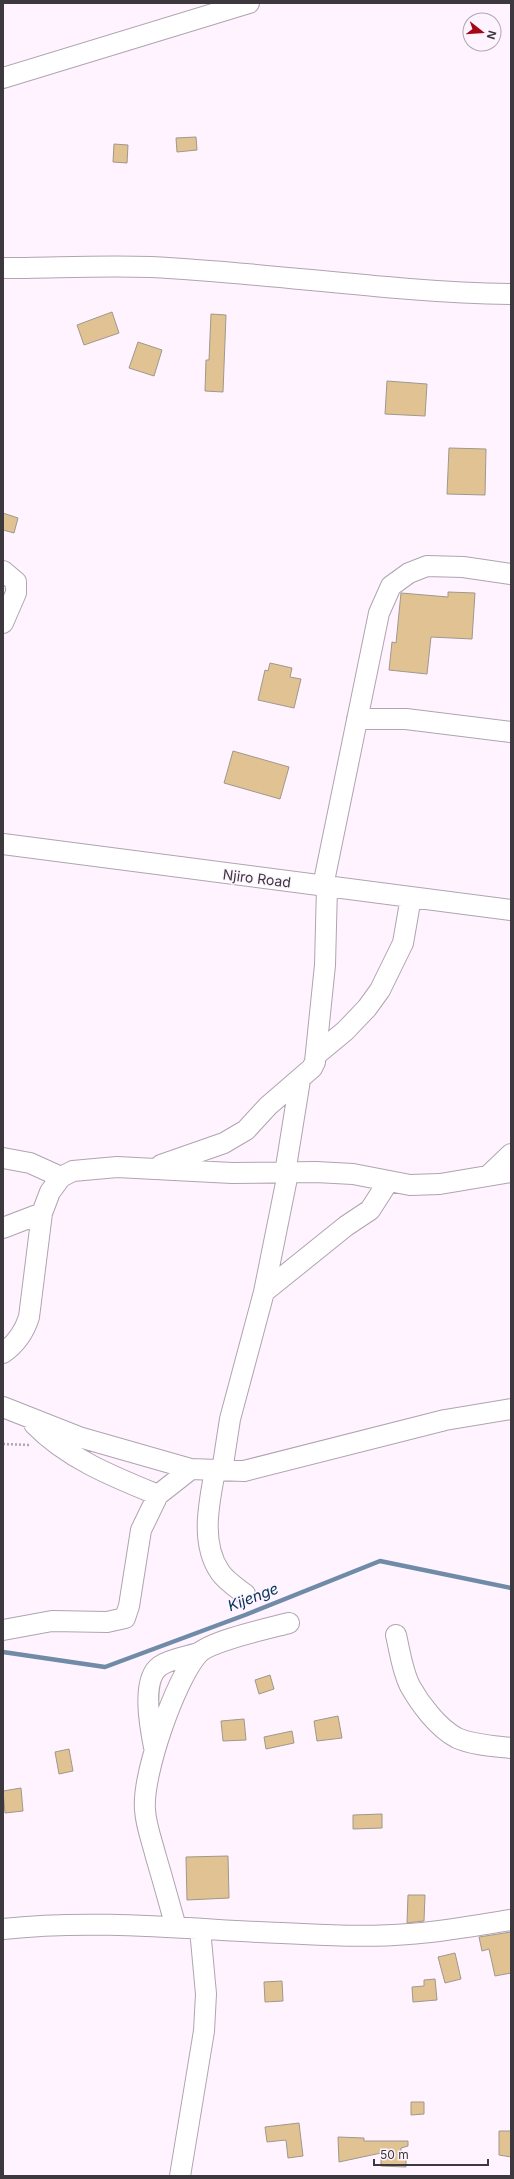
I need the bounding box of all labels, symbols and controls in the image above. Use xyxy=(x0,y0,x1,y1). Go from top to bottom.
north arrow xyxy=(462,12,502,52)
text: N xyxy=(484,29,499,41)
street label: Njiro Road xyxy=(222,865,292,891)
water label: Kijenge xyxy=(225,1579,281,1615)
scale bar xyxy=(374,2141,488,2167)
text: 50 m xyxy=(380,2147,409,2162)

